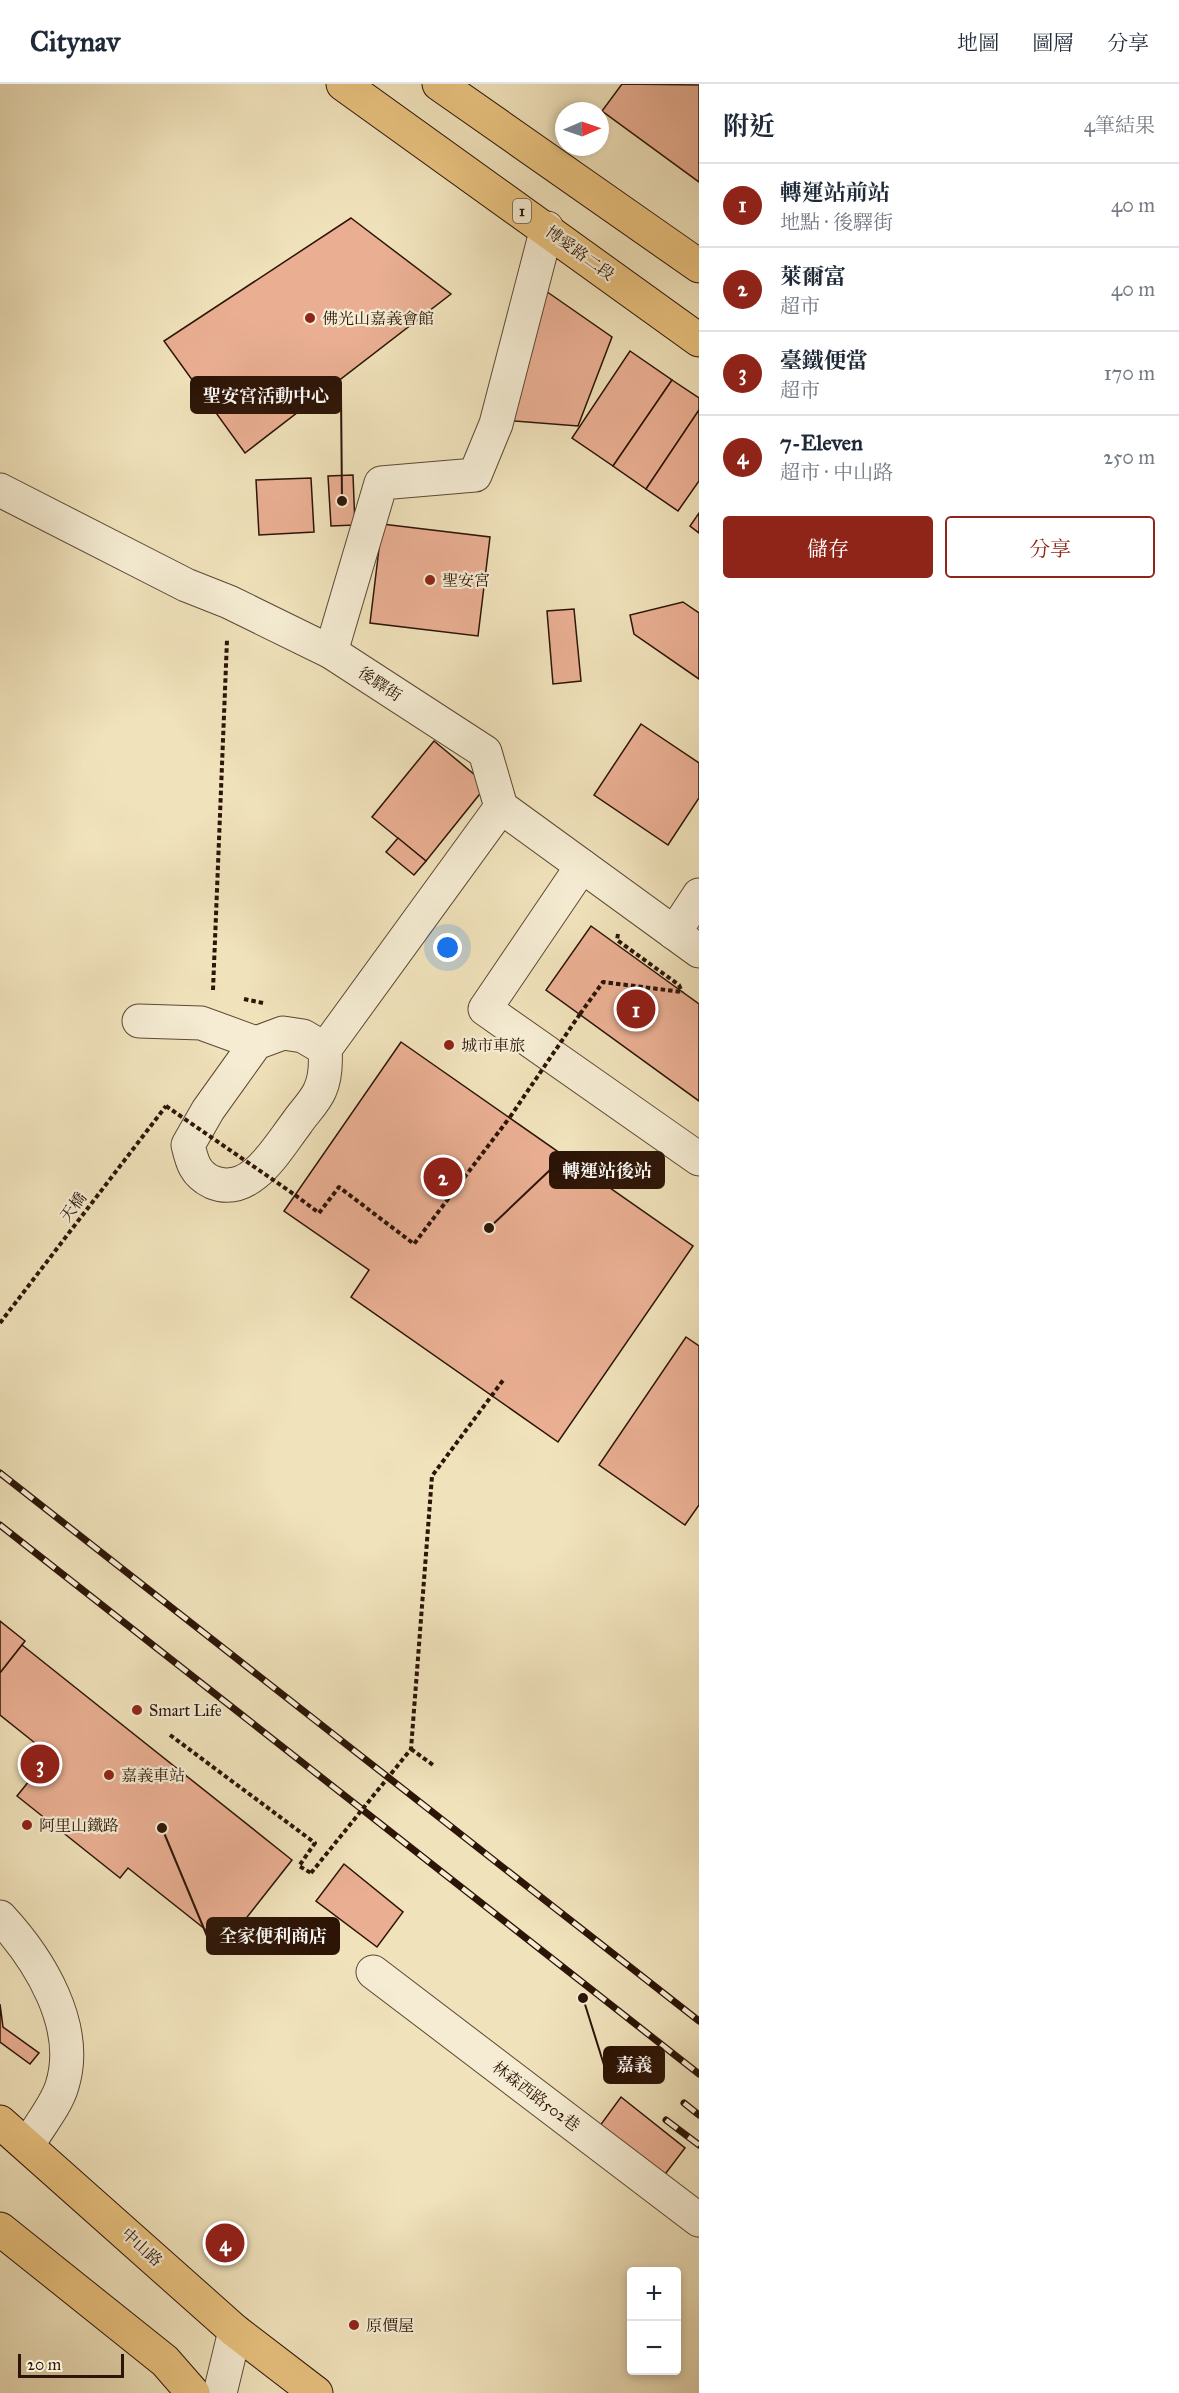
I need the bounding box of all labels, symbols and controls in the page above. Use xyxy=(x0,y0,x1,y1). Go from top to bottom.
text: Citynav xyxy=(30,24,120,59)
text: 地圖 xyxy=(957,30,999,56)
text: 圖層 xyxy=(1032,30,1074,56)
text: 分享 xyxy=(1107,30,1149,56)
north arrow xyxy=(555,102,609,156)
text: 附近 xyxy=(723,110,775,142)
text: 4筆結果 xyxy=(1084,113,1155,137)
text: 轉運站前站 xyxy=(780,179,890,206)
text: 1 xyxy=(739,193,746,217)
text: 40 m xyxy=(1111,193,1155,217)
road number: 1 xyxy=(513,199,531,223)
text: 地點 · 後驛街 xyxy=(780,210,893,234)
street label: 博愛路二段 xyxy=(542,222,618,284)
text: 萊爾富 xyxy=(780,263,846,290)
text: 2 xyxy=(738,277,747,301)
text: 40 m xyxy=(1111,277,1155,301)
text: 超市 xyxy=(780,294,820,318)
place label: 佛光山嘉義會館 xyxy=(322,309,434,328)
marker: 佛光山嘉義會館 xyxy=(303,311,317,325)
text: 臺鐵便當 xyxy=(780,347,868,374)
text: 3 xyxy=(739,361,747,385)
text: 170 m xyxy=(1104,361,1155,385)
callout: 聖安宮活動中心 xyxy=(191,377,341,413)
text: 超市 xyxy=(780,378,820,402)
text: 聖安宮活動中心 xyxy=(203,385,329,407)
text: 7-Eleven xyxy=(780,429,863,456)
text: 4 xyxy=(737,445,748,469)
text: 250 m xyxy=(1103,445,1155,469)
text: 超市 · 中山路 xyxy=(780,460,893,484)
button: 儲存 xyxy=(723,516,933,578)
button: 分享 xyxy=(945,516,1155,578)
place label: 聖安宮 xyxy=(442,571,490,590)
marker: 聖安宮 xyxy=(423,573,437,587)
street label: 後驛街 xyxy=(355,663,405,705)
your location xyxy=(433,933,462,962)
pin: 1 xyxy=(616,986,656,1032)
place label: 城市車旅 xyxy=(461,1036,525,1055)
marker: 城市車旅 xyxy=(442,1038,456,1052)
callout: 轉運站後站 xyxy=(550,1152,664,1188)
pin: 2 xyxy=(424,1154,462,1200)
text: 轉運站後站 xyxy=(562,1160,652,1182)
street label: 天橋 xyxy=(56,1188,90,1226)
place label: Smart Life xyxy=(149,1701,222,1720)
marker: Smart Life xyxy=(130,1703,144,1717)
pin: 3 xyxy=(20,1742,60,1786)
place label: 嘉義車站 xyxy=(121,1766,185,1785)
marker: 嘉義車站 xyxy=(102,1768,116,1782)
place label: 阿里山鐵路 xyxy=(39,1816,119,1835)
marker: 阿里山鐵路 xyxy=(20,1818,34,1832)
callout: 全家便利商店 xyxy=(207,1918,339,1954)
text: 全家便利商店 xyxy=(219,1925,327,1947)
callout: 嘉義 xyxy=(604,2047,664,2083)
text: 嘉義 xyxy=(616,2054,652,2076)
street label: 林森西路502巷 xyxy=(488,2057,584,2135)
pin: 4 xyxy=(206,2220,244,2266)
street label: 中山路 xyxy=(118,2224,166,2270)
map controls xyxy=(627,2267,681,2375)
button: + xyxy=(627,2267,681,2321)
place label: 原價屋 xyxy=(366,2316,414,2335)
marker: 原價屋 xyxy=(347,2318,361,2332)
button: − xyxy=(627,2321,681,2375)
scale bar xyxy=(18,2351,124,2378)
text: 20 m xyxy=(27,2355,61,2374)

